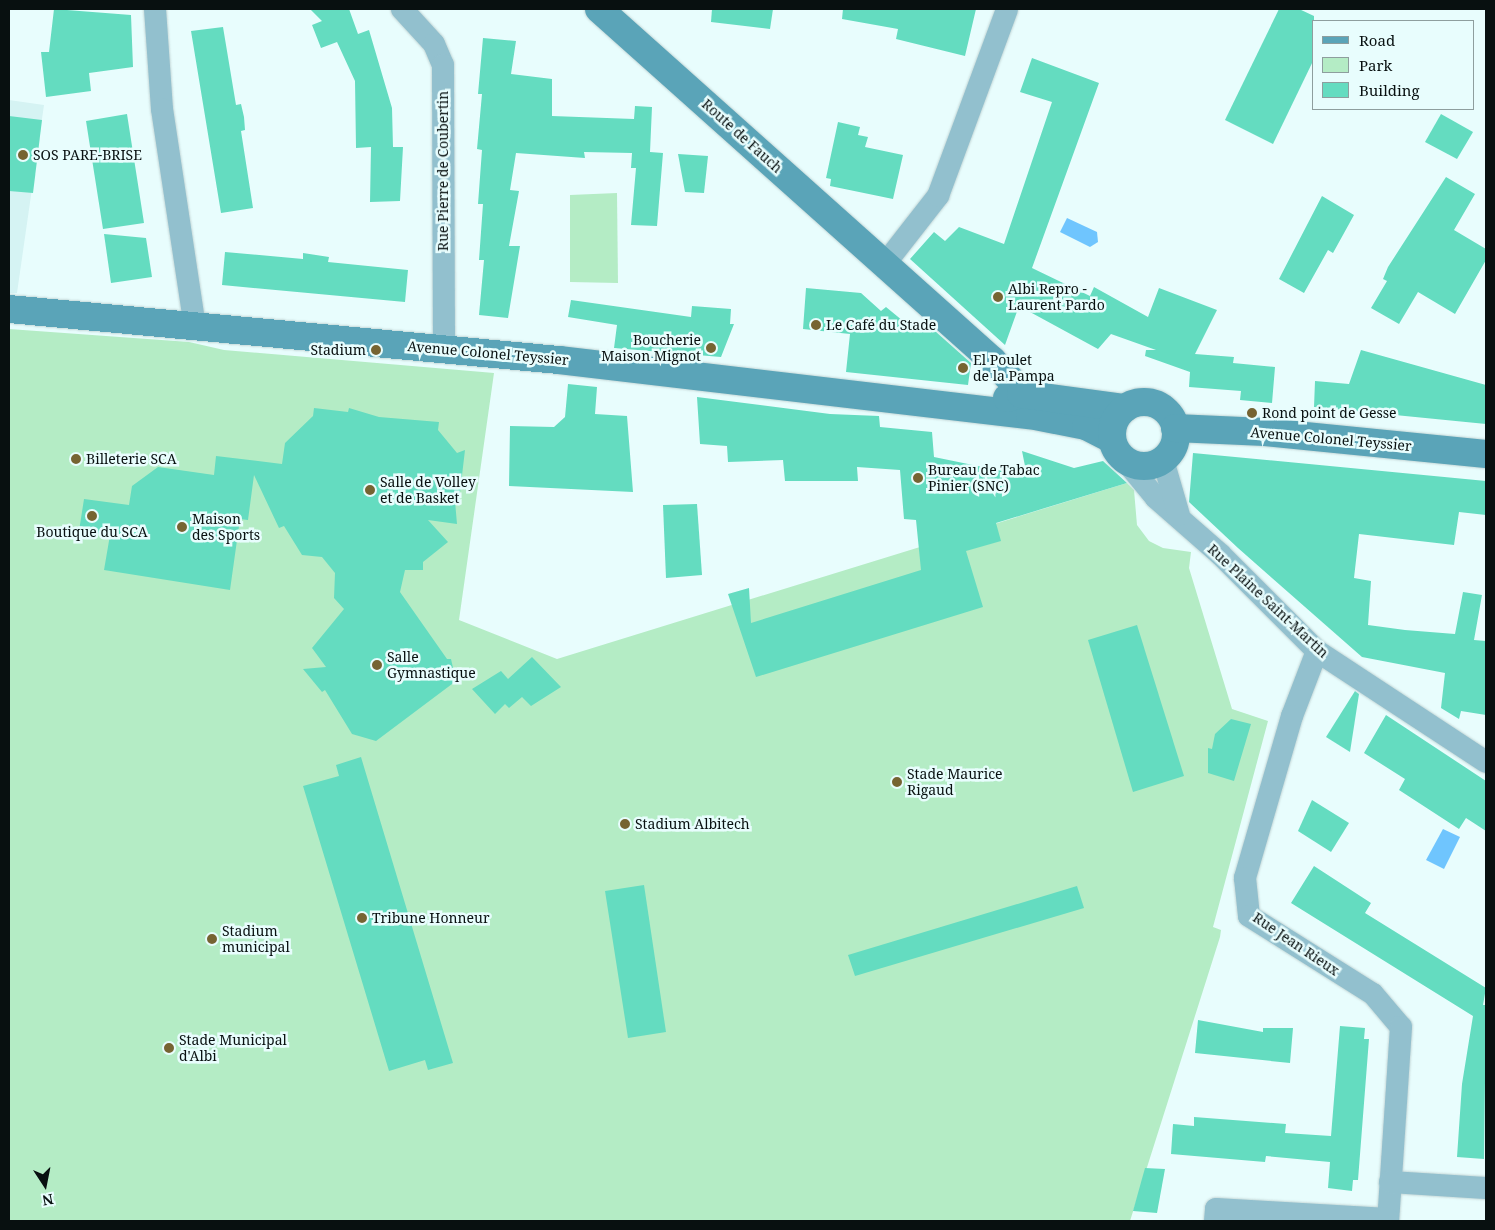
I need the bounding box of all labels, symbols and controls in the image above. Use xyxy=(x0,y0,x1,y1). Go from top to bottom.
legend xyxy=(1312,20,1475,110)
text: Road xyxy=(1359,30,1395,50)
text: Park xyxy=(1359,55,1392,75)
text: Building xyxy=(1359,80,1420,100)
street label: Rue Pierre de Coubertin xyxy=(435,91,451,251)
street label: Route de Fauch xyxy=(698,96,786,176)
place label: SOS PARE-BRISE xyxy=(33,147,142,163)
marker: SOS PARE-BRISE xyxy=(17,149,29,161)
place label: Albi Repro - Laurent Pardo xyxy=(1008,281,1105,314)
marker: Albi Repro - Laurent Pardo xyxy=(992,291,1004,303)
place label: Le Café du Stade xyxy=(826,317,936,333)
marker: Le Café du Stade xyxy=(810,319,822,331)
place label: Boucherie Maison Mignot xyxy=(601,332,701,364)
street label: Avenue Colonel Teyssier xyxy=(407,338,569,368)
place label: Stadium xyxy=(310,342,366,358)
marker: Boucherie Maison Mignot xyxy=(705,342,717,354)
marker: Stadium xyxy=(370,344,382,356)
place label: El Poulet de la Pampa xyxy=(973,352,1055,384)
marker: El Poulet de la Pampa xyxy=(957,362,969,374)
place label: Rond point de Gesse xyxy=(1262,405,1397,421)
marker: Rond point de Gesse xyxy=(1246,407,1258,419)
street label: Avenue Colonel Teyssier xyxy=(1250,424,1412,454)
place label: Billeterie SCA xyxy=(86,451,177,467)
marker: Billeterie SCA xyxy=(70,453,82,465)
place label: Bureau de Tabac Pinier (SNC) xyxy=(928,462,1040,494)
marker: Bureau de Tabac Pinier (SNC) xyxy=(912,472,924,484)
place label: Salle de Volley et de Basket xyxy=(380,474,476,507)
marker: Salle de Volley et de Basket xyxy=(364,484,376,496)
marker: Boutique du SCA xyxy=(86,510,98,522)
place label: Maison des Sports xyxy=(192,511,260,544)
marker: Maison des Sports xyxy=(176,521,188,533)
place label: Boutique du SCA xyxy=(36,524,148,540)
street label: Rue Plaine Saint-Martin xyxy=(1204,541,1332,661)
place label: Salle Gymnastique xyxy=(387,649,476,682)
marker: Salle Gymnastique xyxy=(371,659,383,671)
place label: Stade Maurice Rigaud xyxy=(907,766,1003,799)
marker: Stade Maurice Rigaud xyxy=(891,776,903,788)
place label: Stadium Albitech xyxy=(635,816,750,832)
marker: Stadium Albitech xyxy=(619,818,631,830)
street label: Rue Jean Rieux xyxy=(1250,909,1342,979)
place label: Tribune Honneur xyxy=(372,910,490,926)
marker: Tribune Honneur xyxy=(356,912,368,924)
place label: Stadium municipal xyxy=(222,923,290,956)
marker: Stadium municipal xyxy=(206,933,218,945)
place label: Stade Municipal d'Albi xyxy=(179,1032,287,1064)
marker: Stade Municipal d'Albi xyxy=(163,1042,175,1054)
north arrow xyxy=(20,1160,70,1210)
text: N xyxy=(41,1190,55,1211)

